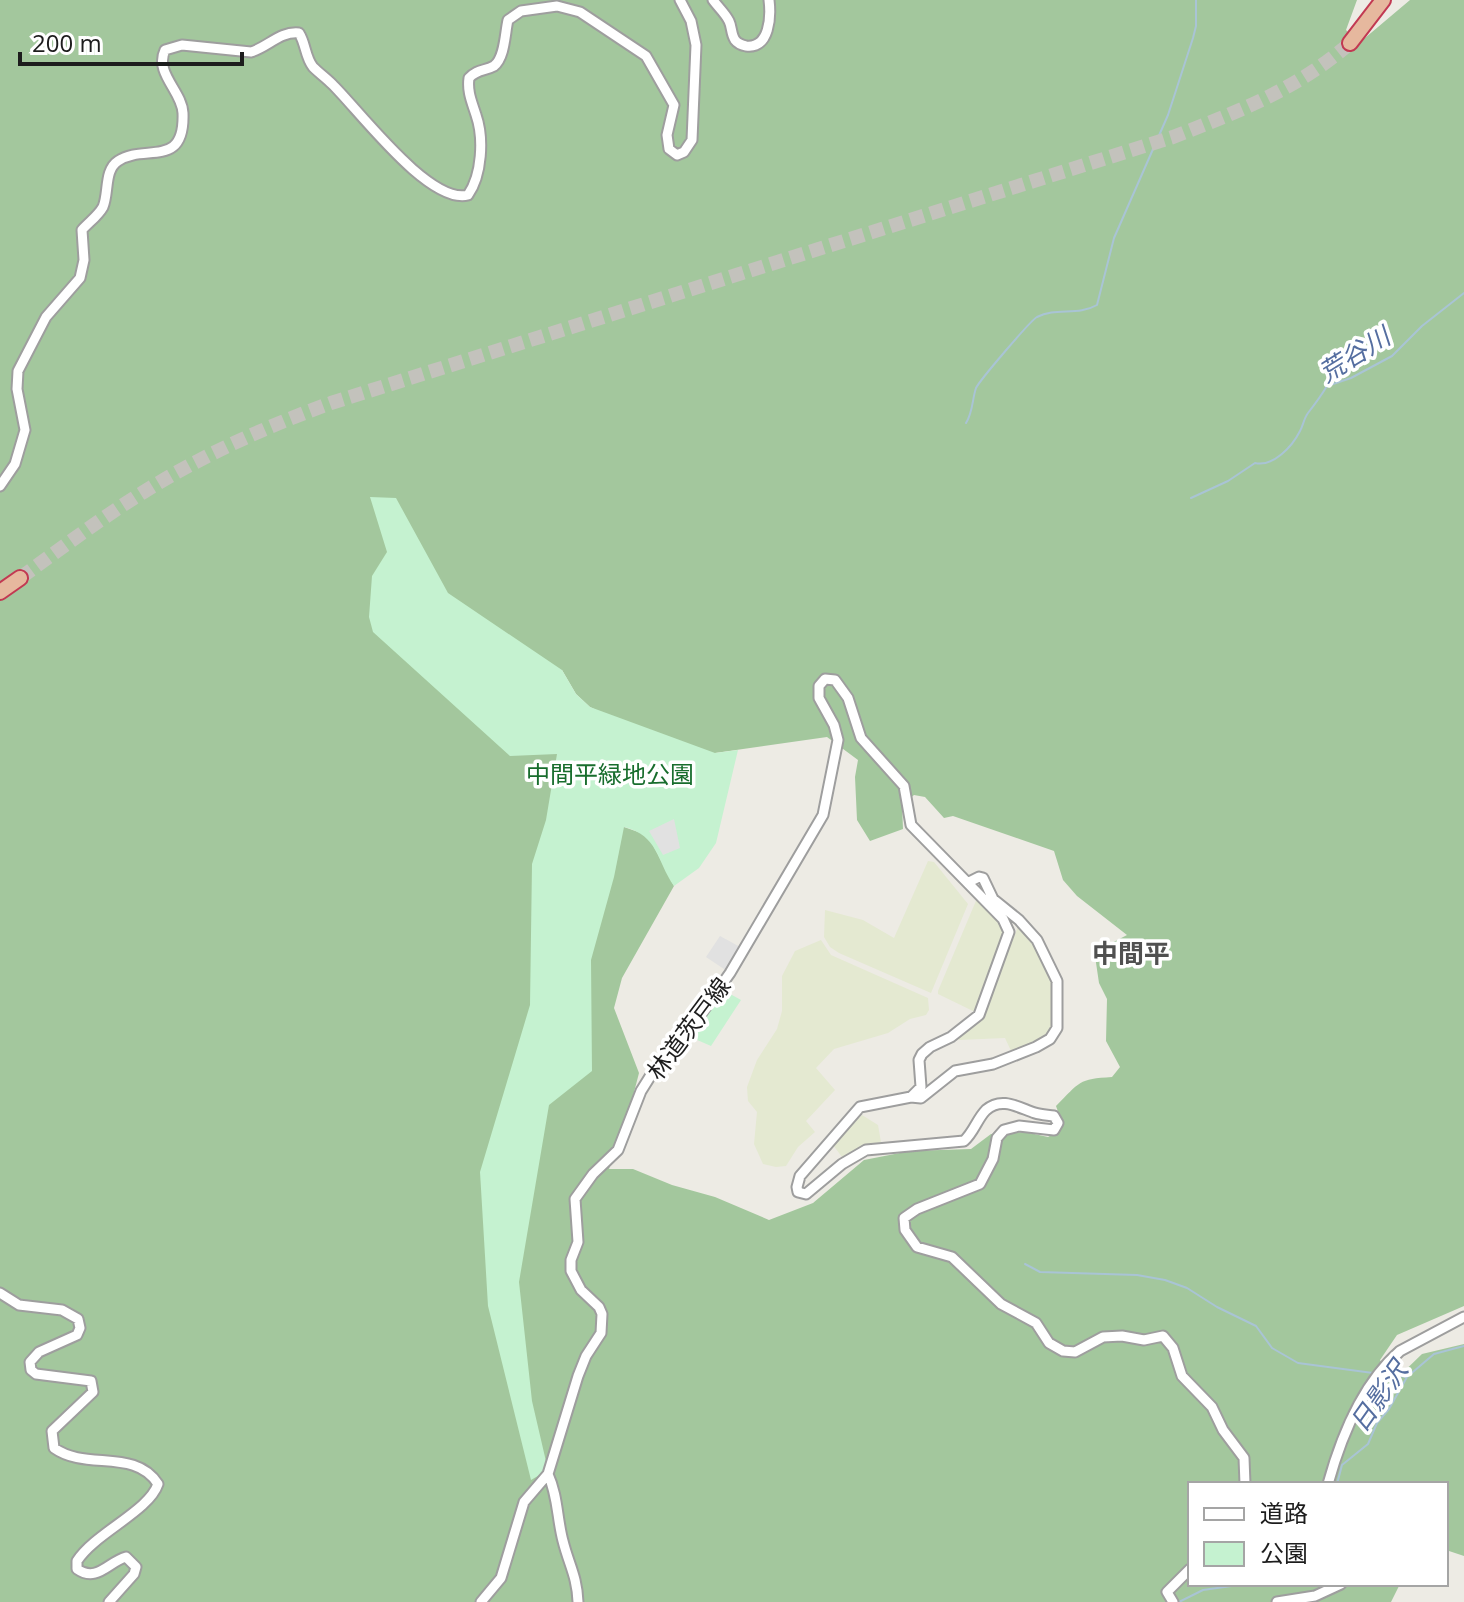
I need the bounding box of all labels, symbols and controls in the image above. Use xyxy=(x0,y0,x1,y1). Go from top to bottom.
scale bar xyxy=(20,16,242,66)
text: 200 m xyxy=(32,26,102,59)
water label: 荒谷川 xyxy=(1311,316,1399,390)
park label: 中間平緑地公園 xyxy=(526,757,694,790)
district label: 中間平 xyxy=(1092,935,1170,971)
street label: 林道茨戸線 xyxy=(639,970,737,1086)
water label: 日影沢 xyxy=(1341,1351,1417,1438)
legend xyxy=(1188,1482,1448,1586)
text: 道路 xyxy=(1260,1496,1308,1529)
text: 公園 xyxy=(1260,1536,1308,1569)

